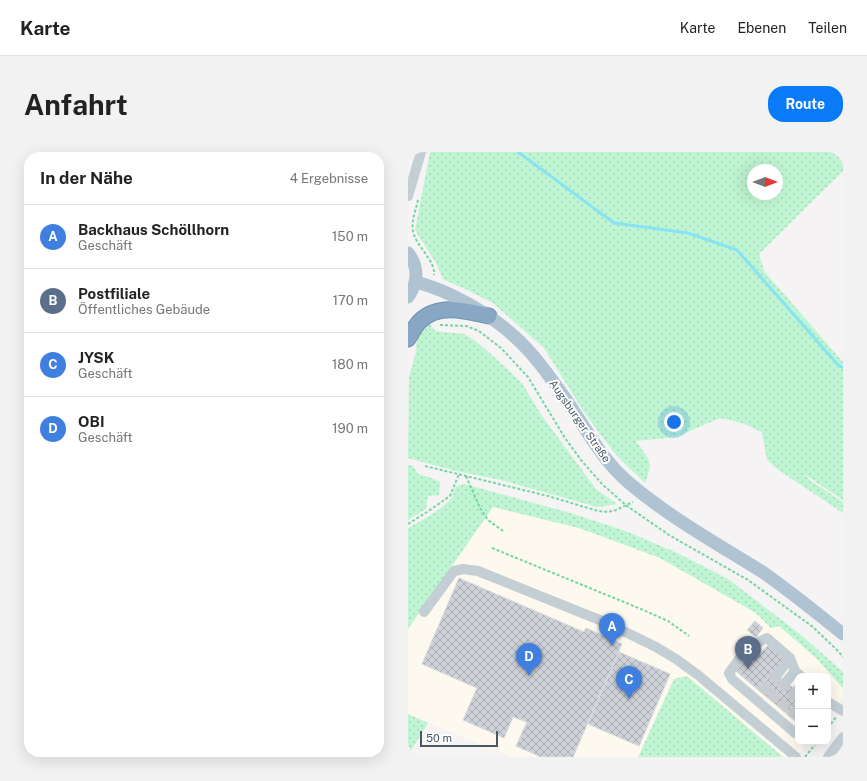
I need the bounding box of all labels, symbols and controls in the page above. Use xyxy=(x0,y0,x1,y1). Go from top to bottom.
text: Karte xyxy=(20,17,70,39)
text: Karte xyxy=(680,20,715,36)
text: Ebenen xyxy=(737,20,786,36)
text: Teilen xyxy=(808,20,847,36)
button: Route xyxy=(768,86,843,122)
text: Anfahrt xyxy=(24,88,128,121)
north arrow xyxy=(747,164,783,200)
text: In der Nähe xyxy=(40,168,133,188)
text: 4 Ergebnisse xyxy=(290,171,368,186)
text: Backhaus Schöllhorn xyxy=(78,221,229,238)
text: A xyxy=(48,229,58,244)
text: 150 m xyxy=(332,229,368,244)
text: Geschäft xyxy=(78,238,133,253)
text: Postfiliale xyxy=(78,285,150,302)
text: B xyxy=(49,293,57,308)
text: 170 m xyxy=(333,293,368,308)
text: Öffentliches Gebäude xyxy=(78,302,210,317)
text: JYSK xyxy=(78,349,114,366)
text: C xyxy=(48,357,58,372)
text: 180 m xyxy=(332,357,368,372)
text: Geschäft xyxy=(78,366,133,381)
street label: Augsburger Straße xyxy=(547,378,613,464)
your location xyxy=(664,412,684,432)
text: OBI xyxy=(78,413,105,430)
text: D xyxy=(48,421,58,436)
text: 190 m xyxy=(332,421,368,436)
text: Geschäft xyxy=(78,430,133,445)
pin: A xyxy=(599,613,625,646)
pin: B xyxy=(735,636,761,669)
pin: D xyxy=(516,643,542,676)
pin: C xyxy=(616,666,642,699)
map controls xyxy=(795,673,831,745)
button: + xyxy=(795,673,831,709)
button: − xyxy=(795,709,831,745)
scale bar xyxy=(420,729,498,748)
text: 50 m xyxy=(426,732,452,744)

